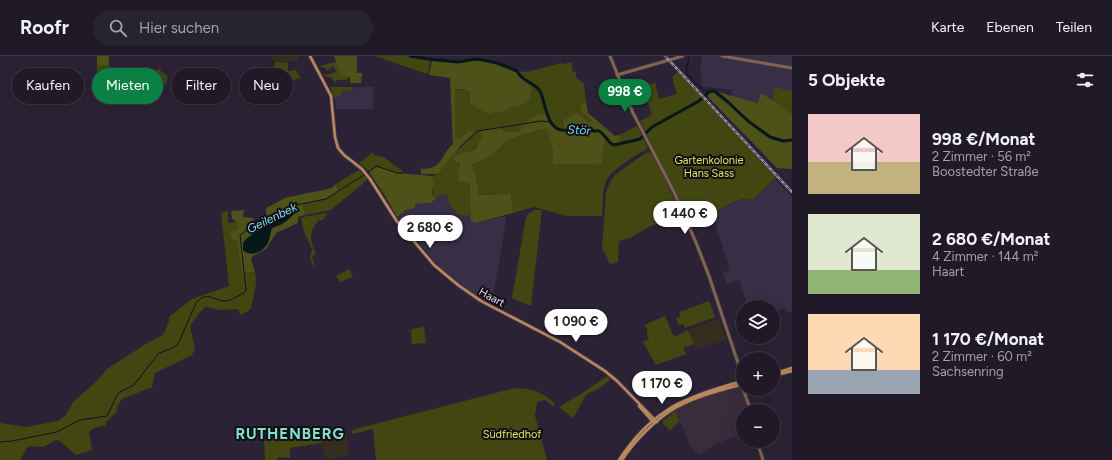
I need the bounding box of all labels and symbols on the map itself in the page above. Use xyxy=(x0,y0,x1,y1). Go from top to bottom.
pin: 998 € xyxy=(597,79,653,113)
water label: Stör xyxy=(567,122,592,138)
park label: Gartenkolonie Hans Sass xyxy=(674,154,744,180)
water label: Geilenbek xyxy=(245,199,300,236)
pin: 1 440 € xyxy=(648,201,722,235)
pin: 2 680 € xyxy=(393,215,467,249)
street label: Haart xyxy=(477,285,507,310)
pin: 1 090 € xyxy=(539,309,613,343)
pin: 1 170 € xyxy=(625,371,699,405)
district label: RUTHENBERG xyxy=(235,425,345,443)
park label: Südfriedhof xyxy=(483,428,542,441)

